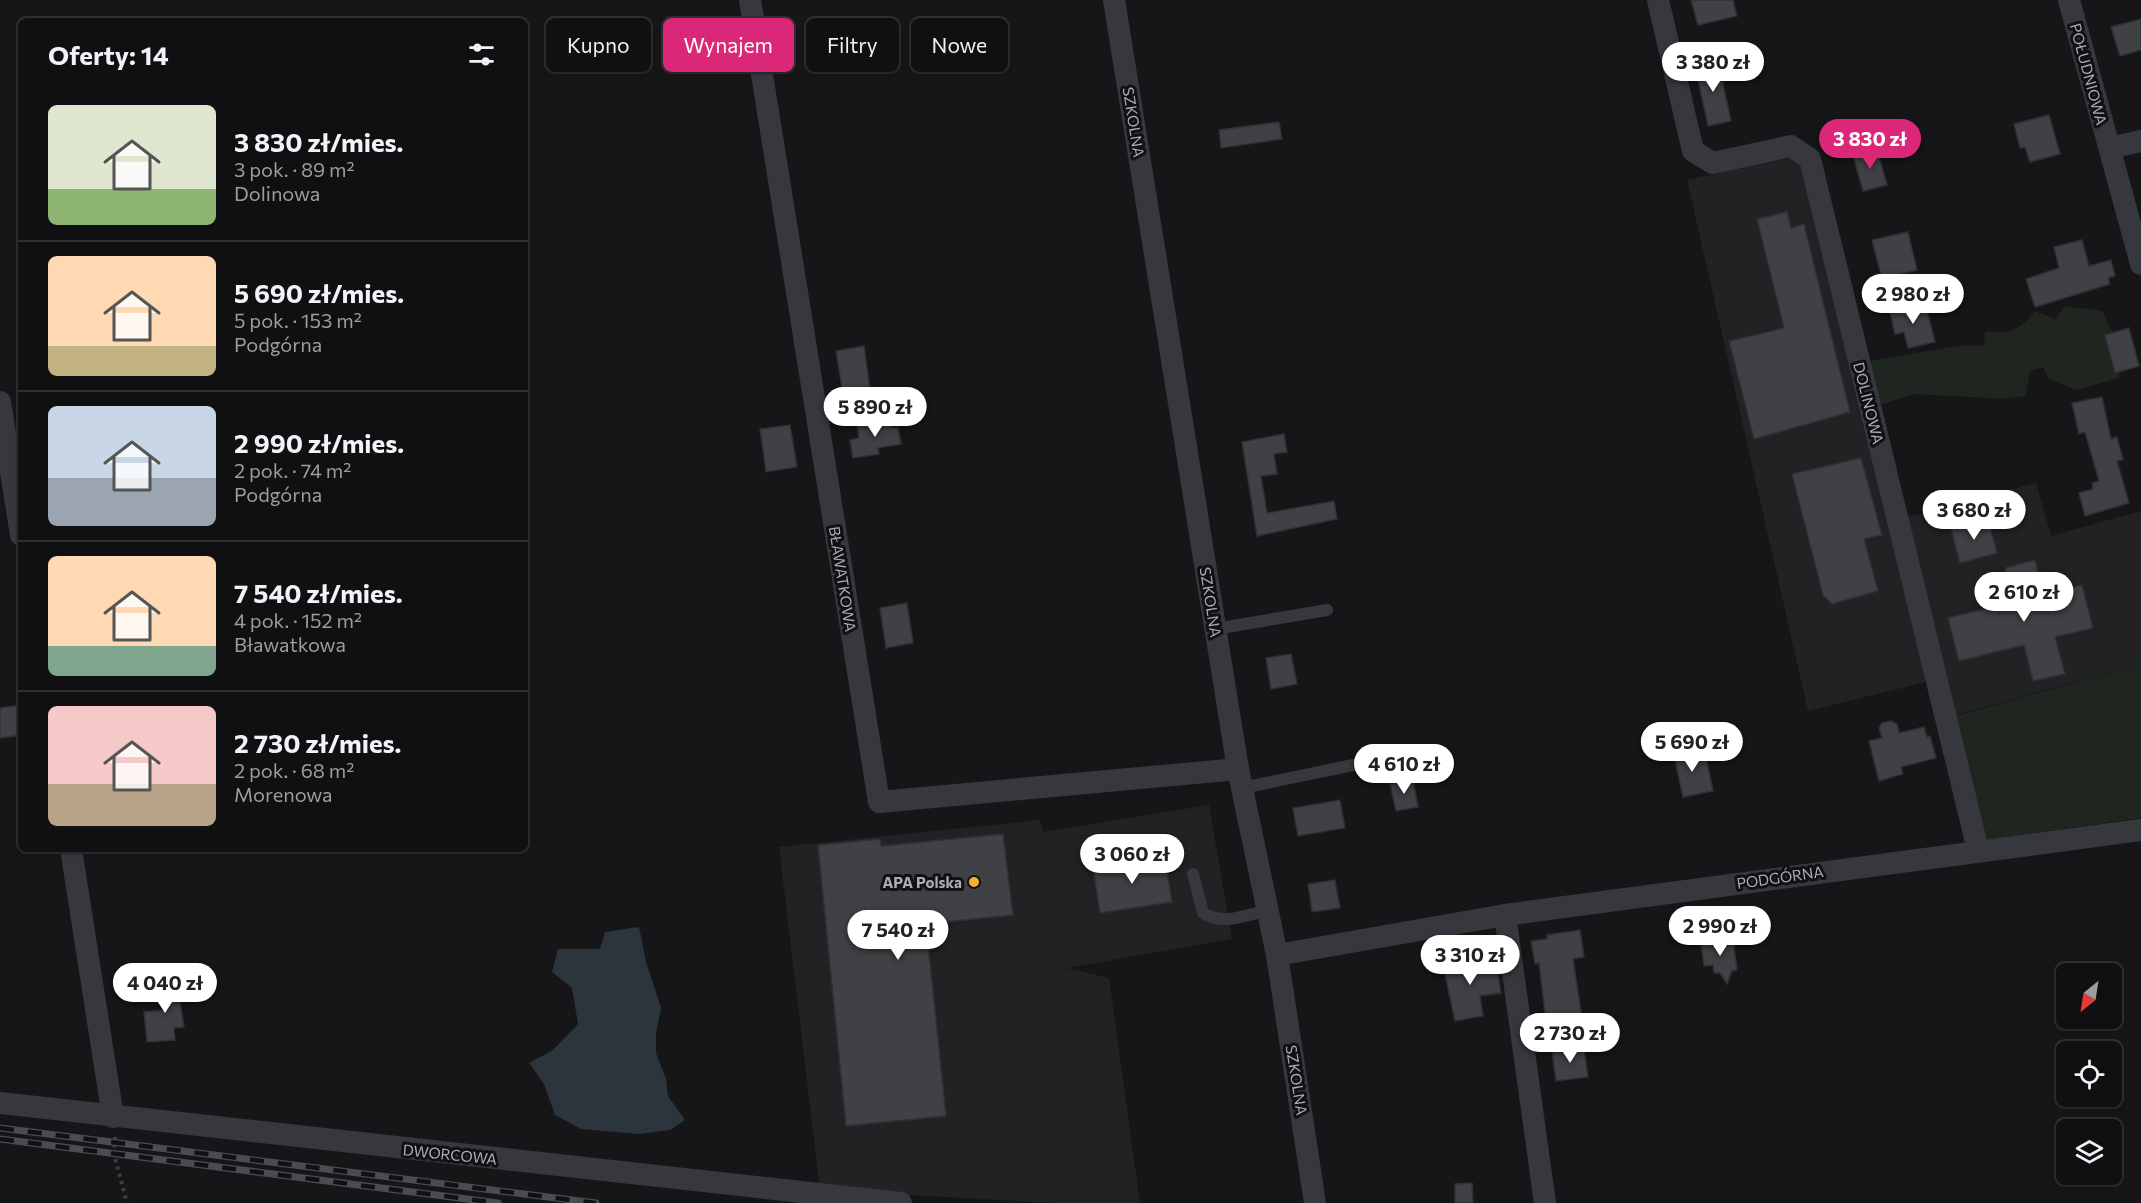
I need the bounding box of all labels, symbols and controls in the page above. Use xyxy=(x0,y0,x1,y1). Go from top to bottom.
chip: Kupno xyxy=(546,18,651,72)
chip: Wynajem xyxy=(663,18,794,72)
chip: Filtry xyxy=(806,18,899,72)
chip: Nowe xyxy=(911,18,1008,72)
street label: POŁUDNIOWA xyxy=(2067,21,2111,127)
icon: filters xyxy=(465,38,498,71)
text: Oferty: 14 xyxy=(48,39,169,70)
pin: 3 380 zł xyxy=(1651,42,1775,93)
text: 3 380 zł xyxy=(1676,49,1750,73)
street label: SZKOLNA xyxy=(1120,86,1148,158)
pin: 3 830 zł xyxy=(1808,119,1932,170)
text: 3 830 zł/mies. xyxy=(234,126,403,157)
text: 3 830 zł xyxy=(1833,126,1907,150)
icon: home xyxy=(96,129,168,201)
text: 3 pok. · 89 m² xyxy=(234,157,355,181)
text: Dolinowa xyxy=(234,181,320,205)
pin: 2 980 zł xyxy=(1851,274,1975,325)
text: 5 690 zł/mies. xyxy=(234,277,404,308)
icon: home xyxy=(96,280,168,352)
text: 2 980 zł xyxy=(1876,281,1950,305)
text: 5 pok. · 153 m² xyxy=(234,308,362,332)
text: Podgórna xyxy=(234,332,322,356)
street label: DOLINOWA xyxy=(1850,360,1888,446)
pin: 5 890 zł xyxy=(813,387,937,438)
text: 5 890 zł xyxy=(838,394,912,418)
text: 2 990 zł/mies. xyxy=(234,427,404,458)
icon: home xyxy=(96,430,168,502)
text: 2 pok. · 74 m² xyxy=(234,458,351,482)
text: Podgórna xyxy=(234,482,322,506)
pin: 3 680 zł xyxy=(1912,490,2036,541)
text: 3 680 zł xyxy=(1937,497,2011,521)
street label: BŁAWATKOWA xyxy=(826,525,860,633)
street label: SZKOLNA xyxy=(1197,566,1225,638)
pin: 2 610 zł xyxy=(1962,572,2086,623)
text: 7 540 zł/mies. xyxy=(234,577,403,608)
text: 2 610 zł xyxy=(1988,579,2060,603)
icon: home xyxy=(96,580,168,652)
text: 4 pok. · 152 m² xyxy=(234,608,362,632)
text: Bławatkowa xyxy=(234,632,346,656)
pin: 5 690 zł xyxy=(1630,722,1754,773)
text: 2 730 zł/mies. xyxy=(234,727,402,758)
text: 5 690 zł xyxy=(1655,729,1729,753)
icon: home xyxy=(96,730,168,802)
pin: 4 610 zł xyxy=(1342,744,1466,795)
text: 4 610 zł xyxy=(1368,751,1440,775)
text: 2 pok. · 68 m² xyxy=(234,758,354,782)
text: Morenowa xyxy=(234,782,333,806)
pin: 3 060 zł xyxy=(1070,834,1194,885)
text: 3 060 zł xyxy=(1094,841,1170,865)
street label: PODGÓRNA xyxy=(1735,861,1825,892)
place label: APA Polska xyxy=(883,873,962,891)
marker: APA Polska xyxy=(967,875,981,889)
pin: 2 990 zł xyxy=(1658,906,1782,957)
pin: 7 540 zł xyxy=(836,910,960,961)
text: 2 990 zł xyxy=(1683,913,1757,937)
text: 7 540 zł xyxy=(861,917,935,941)
pin: 3 310 zł xyxy=(1408,935,1532,986)
text: 3 310 zł xyxy=(1435,942,1505,966)
pin: 4 040 zł xyxy=(103,963,227,1014)
north arrow xyxy=(2056,963,2122,1029)
map controls xyxy=(2056,963,2122,1185)
text: 4 040 zł xyxy=(127,970,203,994)
pin: 2 730 zł xyxy=(1508,1013,1632,1064)
text: 2 730 zł xyxy=(1534,1020,1606,1044)
button: locate xyxy=(2056,1041,2122,1107)
street label: SZKOLNA xyxy=(1283,1044,1311,1116)
button: layers xyxy=(2056,1119,2122,1185)
street label: DWORCOWA xyxy=(402,1140,498,1168)

